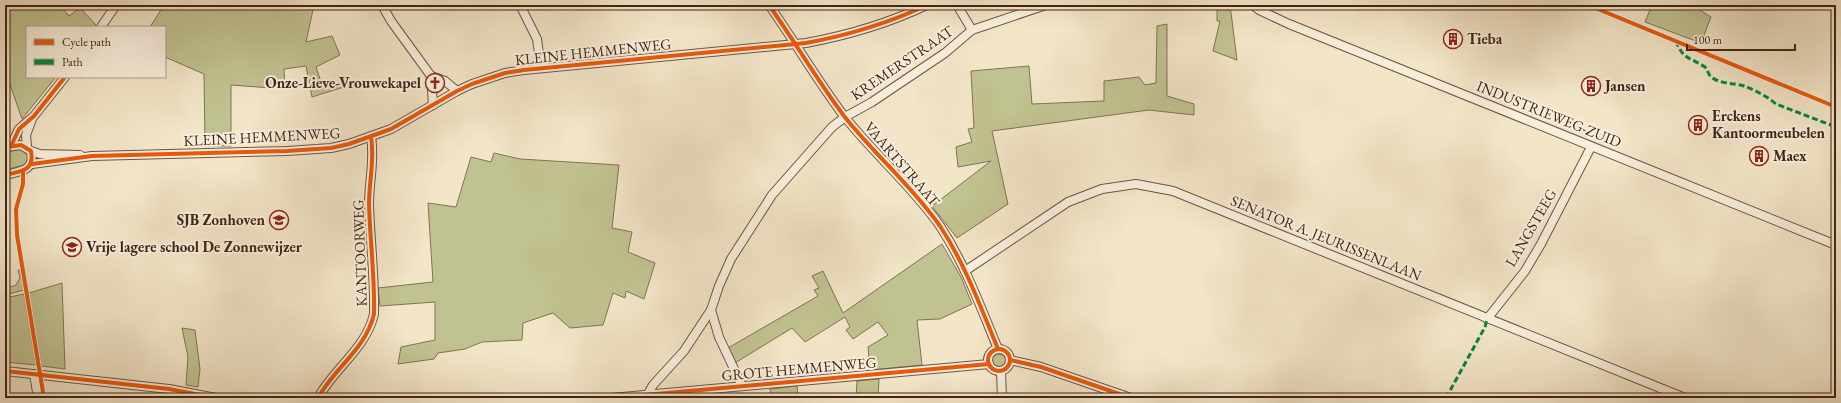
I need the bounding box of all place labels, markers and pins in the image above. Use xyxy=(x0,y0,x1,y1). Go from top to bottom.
building icon: Tieba xyxy=(1442,28,1464,50)
place label: Tieba xyxy=(1467,29,1503,48)
church icon: Onze-Lieve-Vrouwekapel xyxy=(424,72,446,94)
place label: Onze-Lieve-Vrouwekapel xyxy=(265,73,422,92)
building icon: Jansen xyxy=(1580,75,1602,97)
place label: Jansen xyxy=(1603,76,1646,95)
place label: Erckens Kantoormeubelen xyxy=(1712,106,1825,142)
building icon: Erckens Kantoormeubelen xyxy=(1687,114,1709,136)
building icon: Maex xyxy=(1748,145,1770,167)
place label: Maex xyxy=(1773,146,1807,165)
school or university icon: SJB Zonhoven xyxy=(268,209,290,231)
place label: SJB Zonhoven xyxy=(177,210,266,229)
school or university icon: Vrije lagere school De Zonnewijzer xyxy=(61,236,83,258)
place label: Vrije lagere school De Zonnewijzer xyxy=(86,237,303,256)

